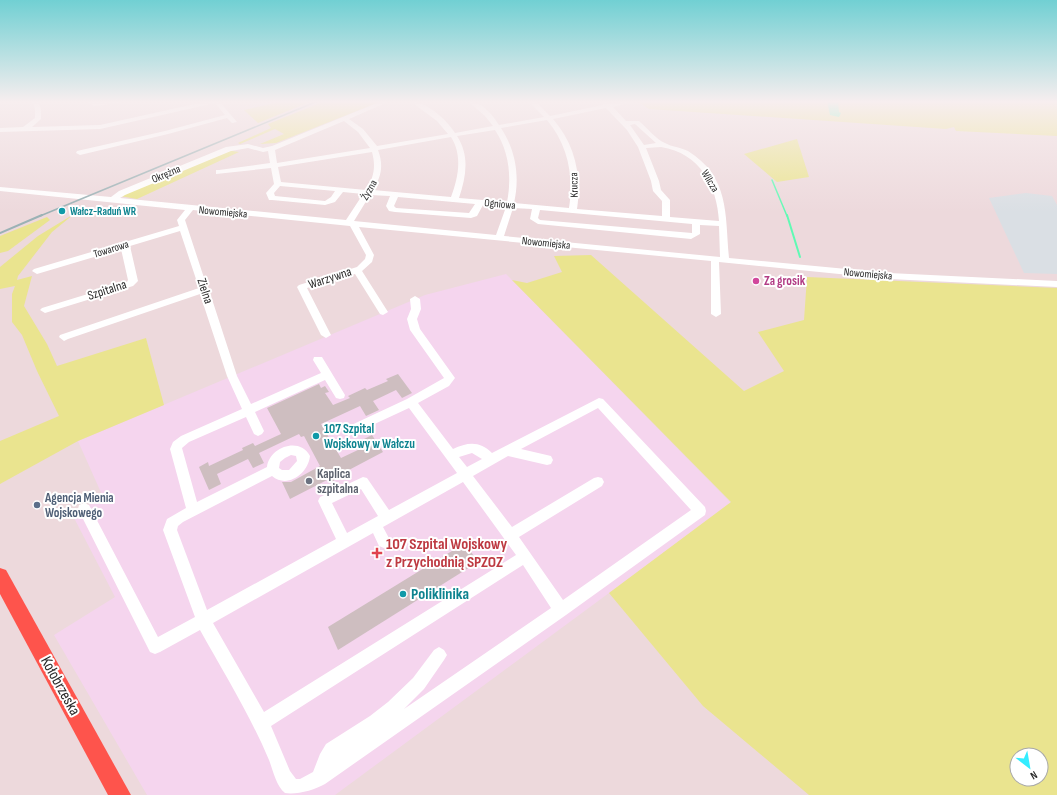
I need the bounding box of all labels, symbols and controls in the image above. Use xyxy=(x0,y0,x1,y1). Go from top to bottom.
street label: Okrężna xyxy=(150,162,182,186)
street label: Wilcza xyxy=(698,167,722,195)
street label: Krucza xyxy=(567,172,581,198)
street label: Żyzna xyxy=(357,177,380,203)
street label: Ogniowa xyxy=(484,196,516,212)
street label: Nowomiejska xyxy=(198,203,248,221)
place label: Wałcz-Raduń WR xyxy=(70,205,137,218)
marker: Wałcz-Raduń WR xyxy=(57,206,67,216)
street label: Nowomiejska xyxy=(521,234,571,252)
street label: Towarowa xyxy=(92,237,130,261)
street label: Warzywna xyxy=(306,264,354,292)
street label: Nowomiejska xyxy=(843,265,893,283)
place label: Za grosik xyxy=(764,273,806,289)
street label: Szpitalna xyxy=(86,276,128,304)
street label: Zielna xyxy=(193,276,217,306)
marker: Za grosik xyxy=(751,276,761,286)
place label: 107 Szpital Wojskowy w Wałczu xyxy=(324,421,415,452)
marker: 107 Szpital Wojskowy w Wałczu xyxy=(311,431,321,441)
place label: Kaplica szpitalna xyxy=(317,466,358,497)
marker: Kaplica szpitalna xyxy=(304,476,314,486)
place label: Agencja Mienia Wojskowego xyxy=(44,490,114,521)
marker: Agencja Mienia Wojskowego xyxy=(32,500,42,510)
place label: 107 Szpital Wojskowy z Przychodnią SPZOZ xyxy=(386,535,508,572)
marker: 107 Szpital Wojskowy z Przychodnią SPZOZ xyxy=(371,547,383,559)
place label: Poliklinika xyxy=(411,585,469,604)
marker: Poliklinika xyxy=(398,589,408,599)
street label: Kołobrzeska xyxy=(36,653,84,719)
north arrow xyxy=(1009,747,1049,787)
text: N xyxy=(1028,768,1040,782)

